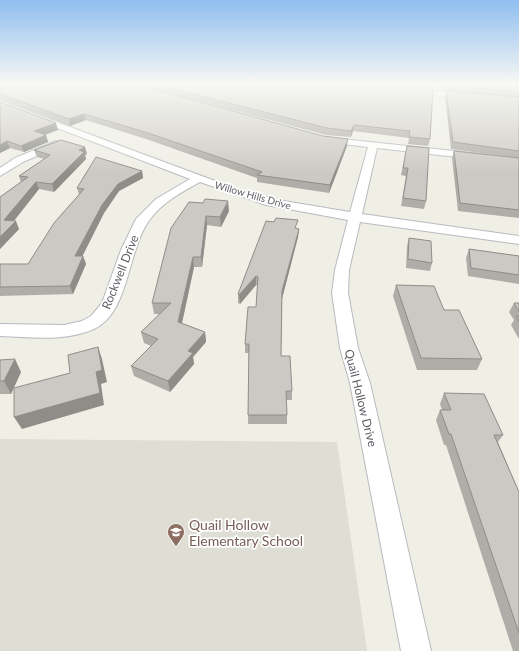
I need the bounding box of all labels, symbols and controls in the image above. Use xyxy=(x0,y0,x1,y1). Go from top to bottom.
street label: Willow Hills Drive xyxy=(214,178,292,212)
street label: Rockwell Drive xyxy=(98,233,142,311)
street label: Quail Hollow Drive xyxy=(342,348,380,448)
place label: Quail Hollow Elementary School xyxy=(189,516,303,549)
school or university icon: Quail Hollow Elementary School xyxy=(166,522,186,547)

